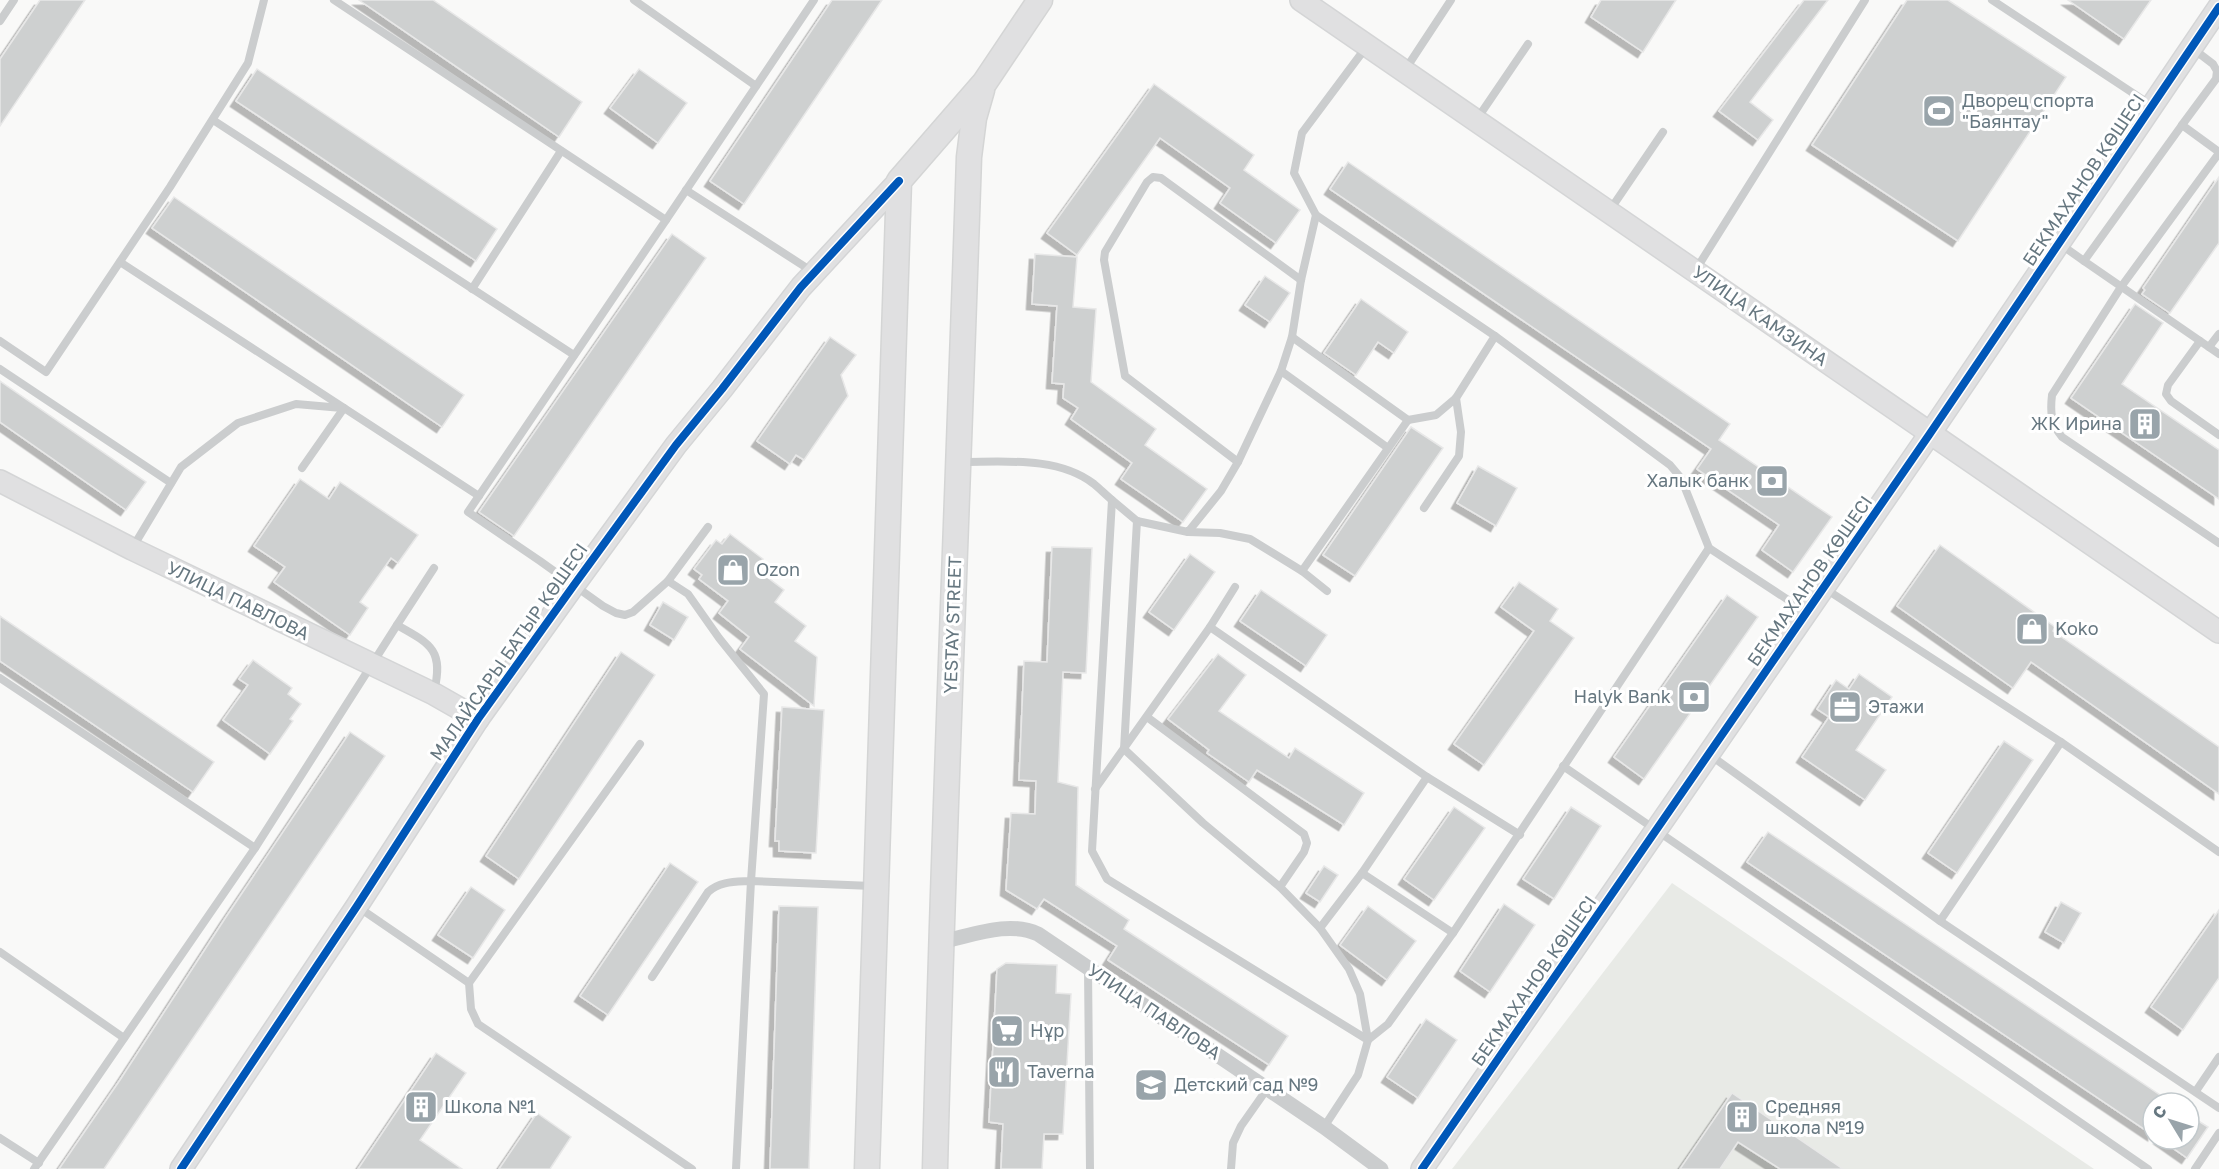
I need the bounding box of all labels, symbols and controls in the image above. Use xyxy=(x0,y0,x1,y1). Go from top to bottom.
place label: Дворец спорта "Баянтау" xyxy=(1962,89,2094,132)
street label: БЕКМАХАНОВ КӨШЕСІ xyxy=(2017,89,2149,270)
sports icon: Дворец спорта "Баянтау" xyxy=(1921,93,1957,129)
street label: УЛИЦА КАМЗИНА xyxy=(1689,260,1832,370)
building icon: ЖК Ирина xyxy=(2127,406,2163,442)
place label: ЖК Ирина xyxy=(2031,412,2122,434)
bank icon: Халык банк xyxy=(1754,463,1790,499)
place label: Халык банк xyxy=(1646,469,1749,491)
street label: БЕКМАХАНОВ КӨШЕСІ xyxy=(1742,491,1876,670)
street label: МАЛАЙСАРЫ БАТЫР КӨШЕСІ xyxy=(425,539,592,764)
shop icon: Ozon xyxy=(715,552,751,588)
street label: УЛИЦА ПАВЛОВА xyxy=(164,556,313,644)
street label: YESTAY STREET xyxy=(939,556,965,694)
place label: Ozon xyxy=(756,558,800,580)
shop icon: Koko xyxy=(2014,611,2050,647)
place label: Koko xyxy=(2055,617,2098,639)
bank icon: Halyk Bank xyxy=(1676,679,1712,715)
place label: Halyk Bank xyxy=(1574,685,1671,707)
office icon: Этажи xyxy=(1827,689,1863,725)
place label: Этажи xyxy=(1868,695,1924,717)
street label: БЕКМАХАНОВ КӨШЕСІ xyxy=(1466,891,1600,1070)
street label: УЛИЦА ПАВЛОВА xyxy=(1084,958,1225,1064)
supermarket icon: Нұр xyxy=(989,1013,1025,1049)
place label: Нұр xyxy=(1030,1019,1064,1042)
restaurant icon: Taverna xyxy=(986,1054,1022,1090)
place label: Taverna xyxy=(1027,1060,1095,1082)
school or university icon: Детский сад №9 xyxy=(1133,1067,1169,1103)
place label: Детский сад №9 xyxy=(1174,1073,1318,1095)
building icon: Школа №1 xyxy=(403,1089,439,1125)
north arrow xyxy=(2141,1091,2201,1151)
place label: Школа №1 xyxy=(444,1095,536,1117)
place label: Средняя школа №19 xyxy=(1765,1095,1865,1138)
building icon: Средняя школа №19 xyxy=(1724,1099,1760,1135)
text: С xyxy=(2148,1101,2171,1122)

